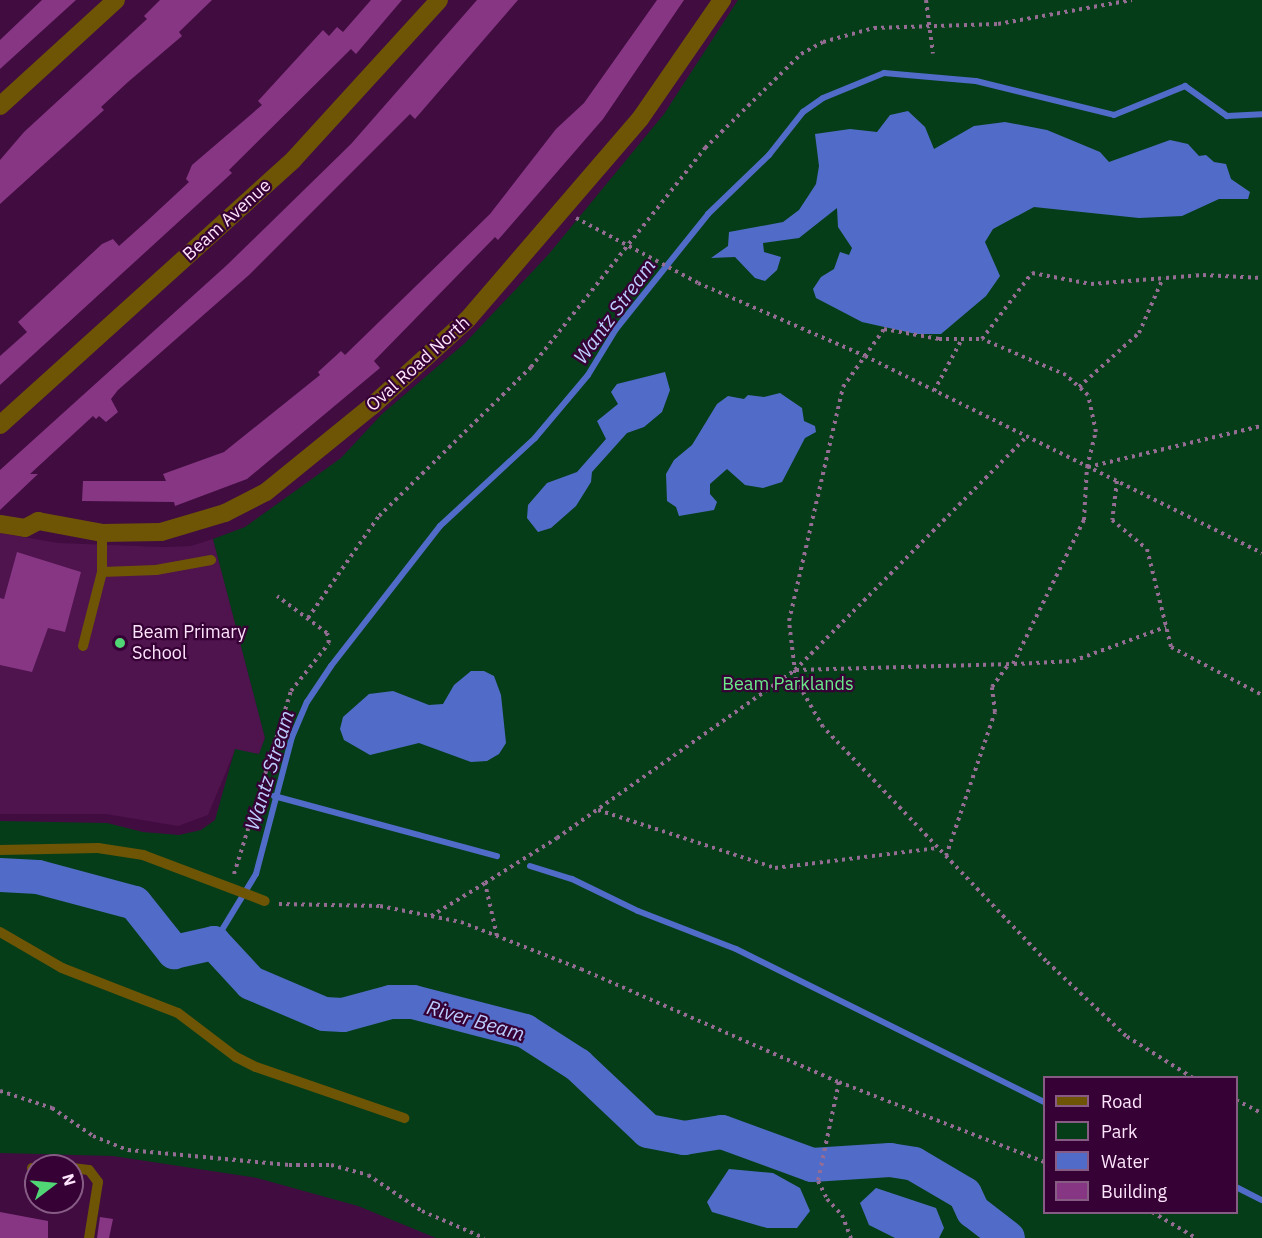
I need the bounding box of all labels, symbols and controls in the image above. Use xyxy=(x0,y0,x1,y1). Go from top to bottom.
street label: Beam Avenue xyxy=(178,175,276,265)
water label: Wantz Stream xyxy=(568,254,660,368)
street label: Oval Road North xyxy=(362,312,474,416)
place label: Beam Primary School xyxy=(132,622,246,664)
marker: Beam Primary School xyxy=(113,636,127,650)
park label: Beam Parklands xyxy=(722,673,854,695)
water label: Wantz Stream xyxy=(239,707,299,833)
water label: River Beam xyxy=(424,995,528,1045)
legend xyxy=(1043,1076,1238,1214)
text: Road xyxy=(1101,1090,1142,1113)
text: Park xyxy=(1101,1120,1137,1143)
text: Water xyxy=(1101,1150,1149,1173)
north arrow xyxy=(24,1154,84,1214)
text: N xyxy=(58,1171,81,1188)
text: Building xyxy=(1101,1180,1167,1203)

